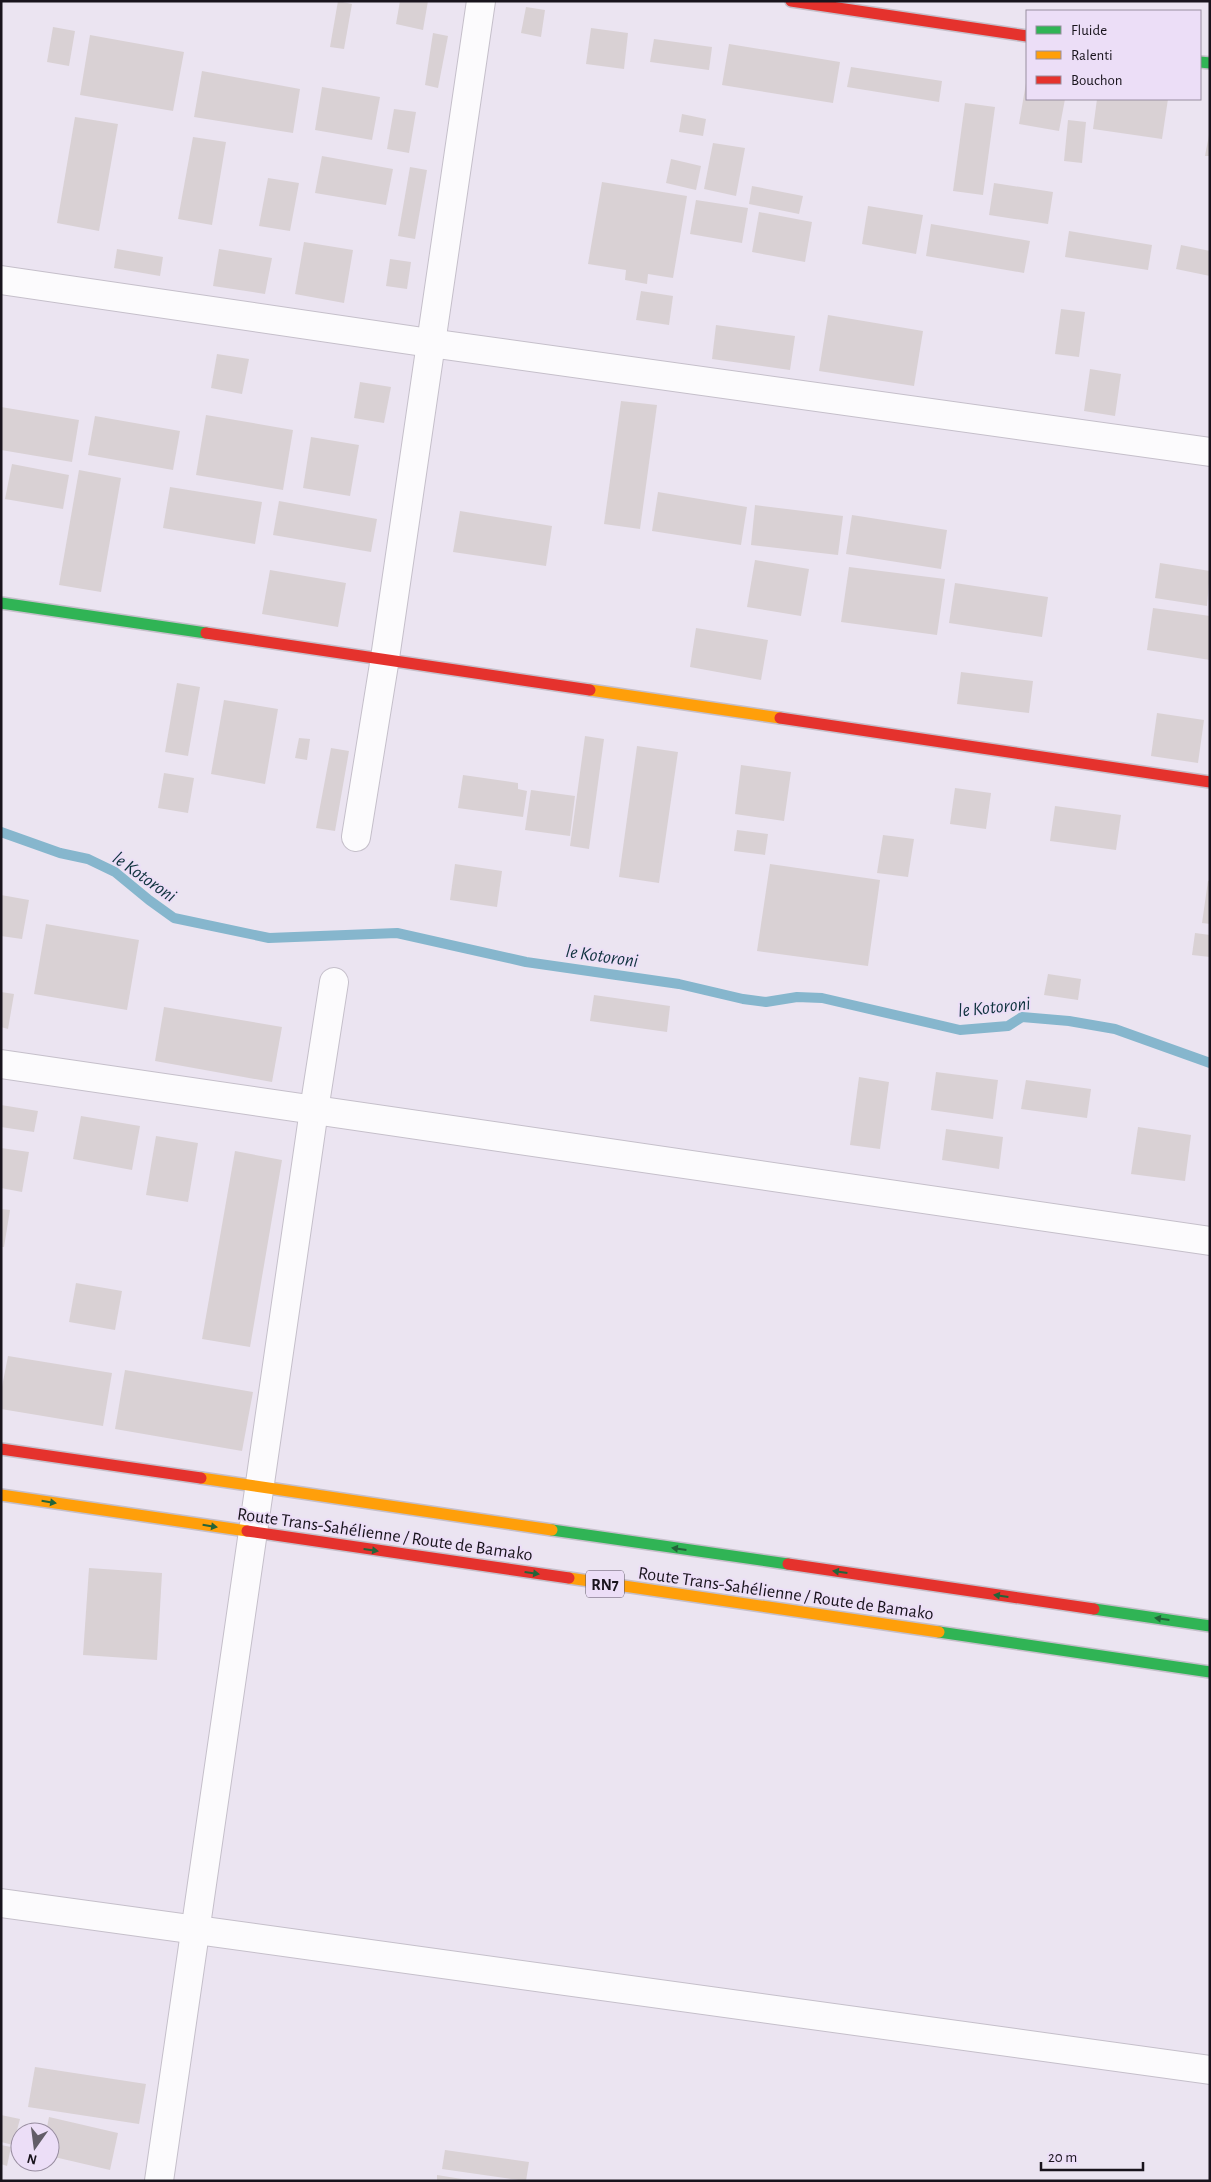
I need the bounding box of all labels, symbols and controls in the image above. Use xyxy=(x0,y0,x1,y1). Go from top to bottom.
legend xyxy=(1026,10,1201,100)
text: Fluide xyxy=(1071,23,1107,38)
text: Ralenti xyxy=(1071,48,1113,63)
text: Bouchon xyxy=(1071,73,1122,88)
water label: le Kotoroni xyxy=(109,849,179,906)
water label: le Kotoroni xyxy=(564,942,639,971)
water label: le Kotoroni xyxy=(957,994,1031,1021)
one-way arrow xyxy=(42,1498,58,1506)
street label: Route Trans-Sahélienne / Route de Bamako xyxy=(236,1505,534,1565)
one-way arrow xyxy=(202,1523,218,1531)
one-way arrow xyxy=(671,1544,687,1552)
one-way arrow xyxy=(363,1546,379,1554)
street label: Route Trans-Sahélienne / Route de Bamako xyxy=(637,1564,935,1624)
one-way arrow xyxy=(832,1568,848,1576)
one-way arrow xyxy=(524,1570,540,1578)
road number: RN7 xyxy=(586,1570,624,1598)
one-way arrow xyxy=(992,1591,1008,1599)
one-way arrow xyxy=(1153,1615,1169,1623)
north arrow xyxy=(10,2122,60,2172)
scale bar xyxy=(1041,2140,1144,2172)
text: 20 m xyxy=(1048,2150,1077,2165)
text: N xyxy=(26,2151,39,2167)

